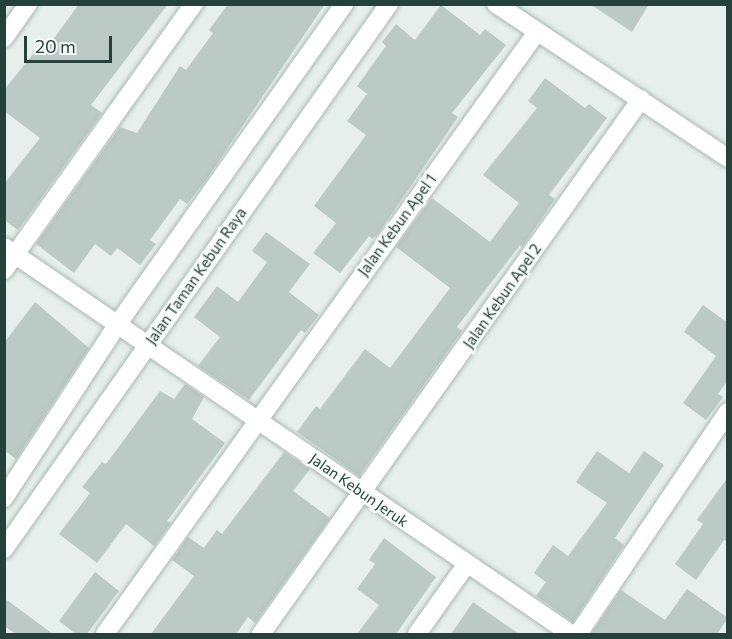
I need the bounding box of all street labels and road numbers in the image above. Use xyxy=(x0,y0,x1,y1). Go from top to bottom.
street label: Jalan Kebun Apel 1 xyxy=(354,170,440,280)
street label: Jalan Taman Kebun Raya xyxy=(142,204,250,348)
street label: Jalan Kebun Apel 2 xyxy=(459,240,545,352)
street label: Jalan Kebun Jeruk xyxy=(306,449,412,531)

